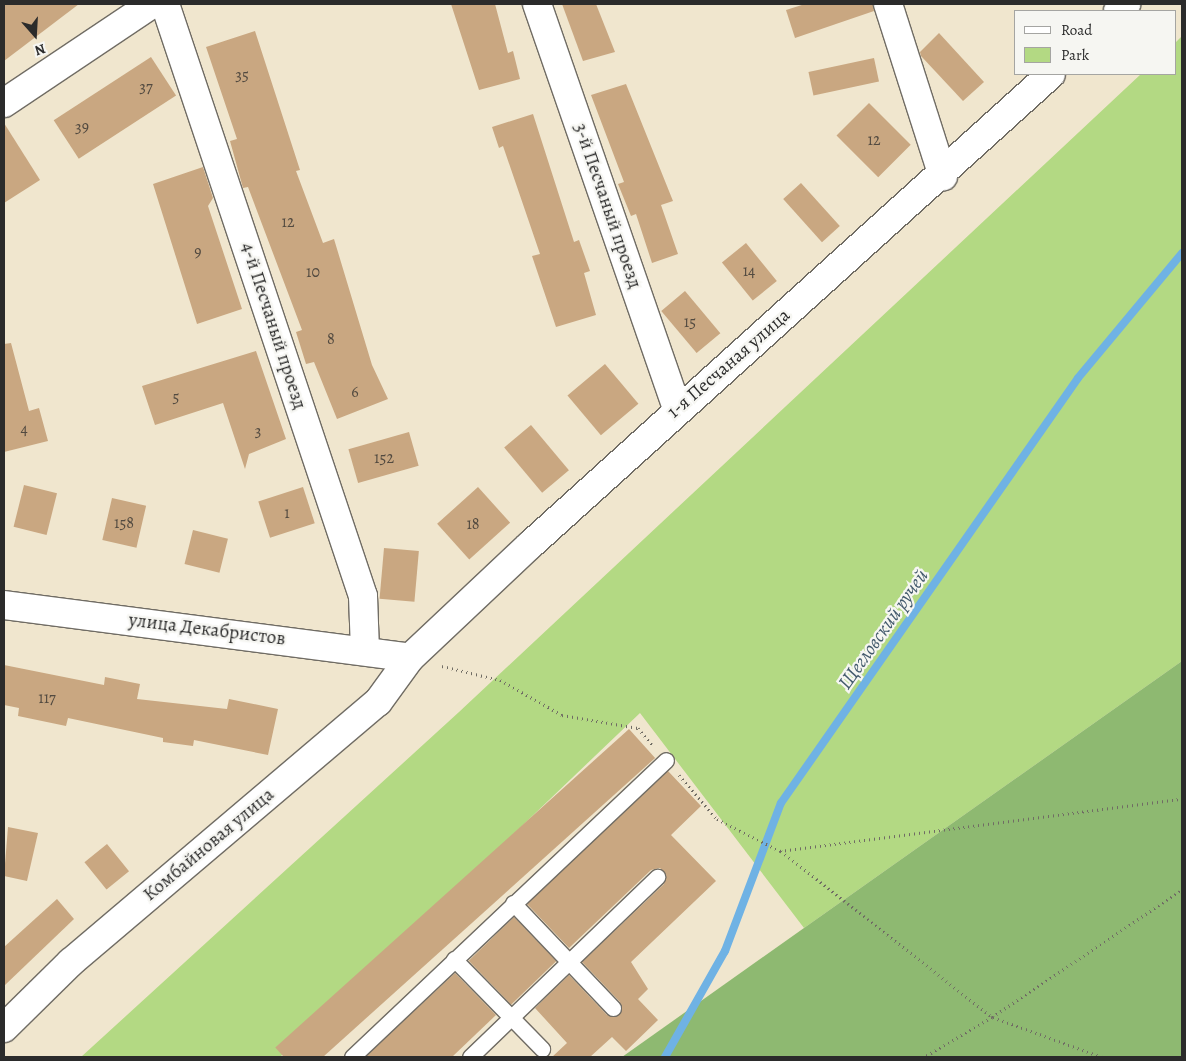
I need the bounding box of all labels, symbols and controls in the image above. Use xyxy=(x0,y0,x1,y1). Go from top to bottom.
north arrow xyxy=(10,10,60,60)
legend xyxy=(1014,10,1176,75)
text: Road xyxy=(1061,20,1092,40)
text: N xyxy=(32,39,48,60)
text: Park xyxy=(1061,45,1089,65)
house number: 35 xyxy=(235,65,249,85)
house number: 37 xyxy=(139,77,153,97)
house number: 39 xyxy=(75,117,89,137)
street label: 3-й Песчаный проезд xyxy=(568,120,646,292)
house number: 12 xyxy=(867,130,881,150)
house number: 12 xyxy=(281,212,295,232)
street label: 4-й Песчаный проезд xyxy=(235,240,311,412)
house number: 9 xyxy=(194,242,202,262)
house number: 14 xyxy=(743,261,755,281)
house number: 10 xyxy=(306,262,320,282)
street label: 1-я Песчаная улица xyxy=(663,304,795,424)
house number: 15 xyxy=(684,312,696,332)
house number: 8 xyxy=(327,329,335,349)
house number: 6 xyxy=(351,382,359,402)
house number: 5 xyxy=(173,387,179,407)
house number: 4 xyxy=(20,419,28,439)
house number: 3 xyxy=(255,421,261,441)
house number: 152 xyxy=(374,448,394,468)
house number: 1 xyxy=(284,503,290,523)
house number: 158 xyxy=(114,513,134,533)
house number: 18 xyxy=(466,514,480,534)
water label: Щегловский ручей xyxy=(833,564,933,694)
street label: улица Декабристов xyxy=(127,609,287,651)
house number: 117 xyxy=(38,688,56,708)
street label: Комбайновая улица xyxy=(139,784,279,906)

